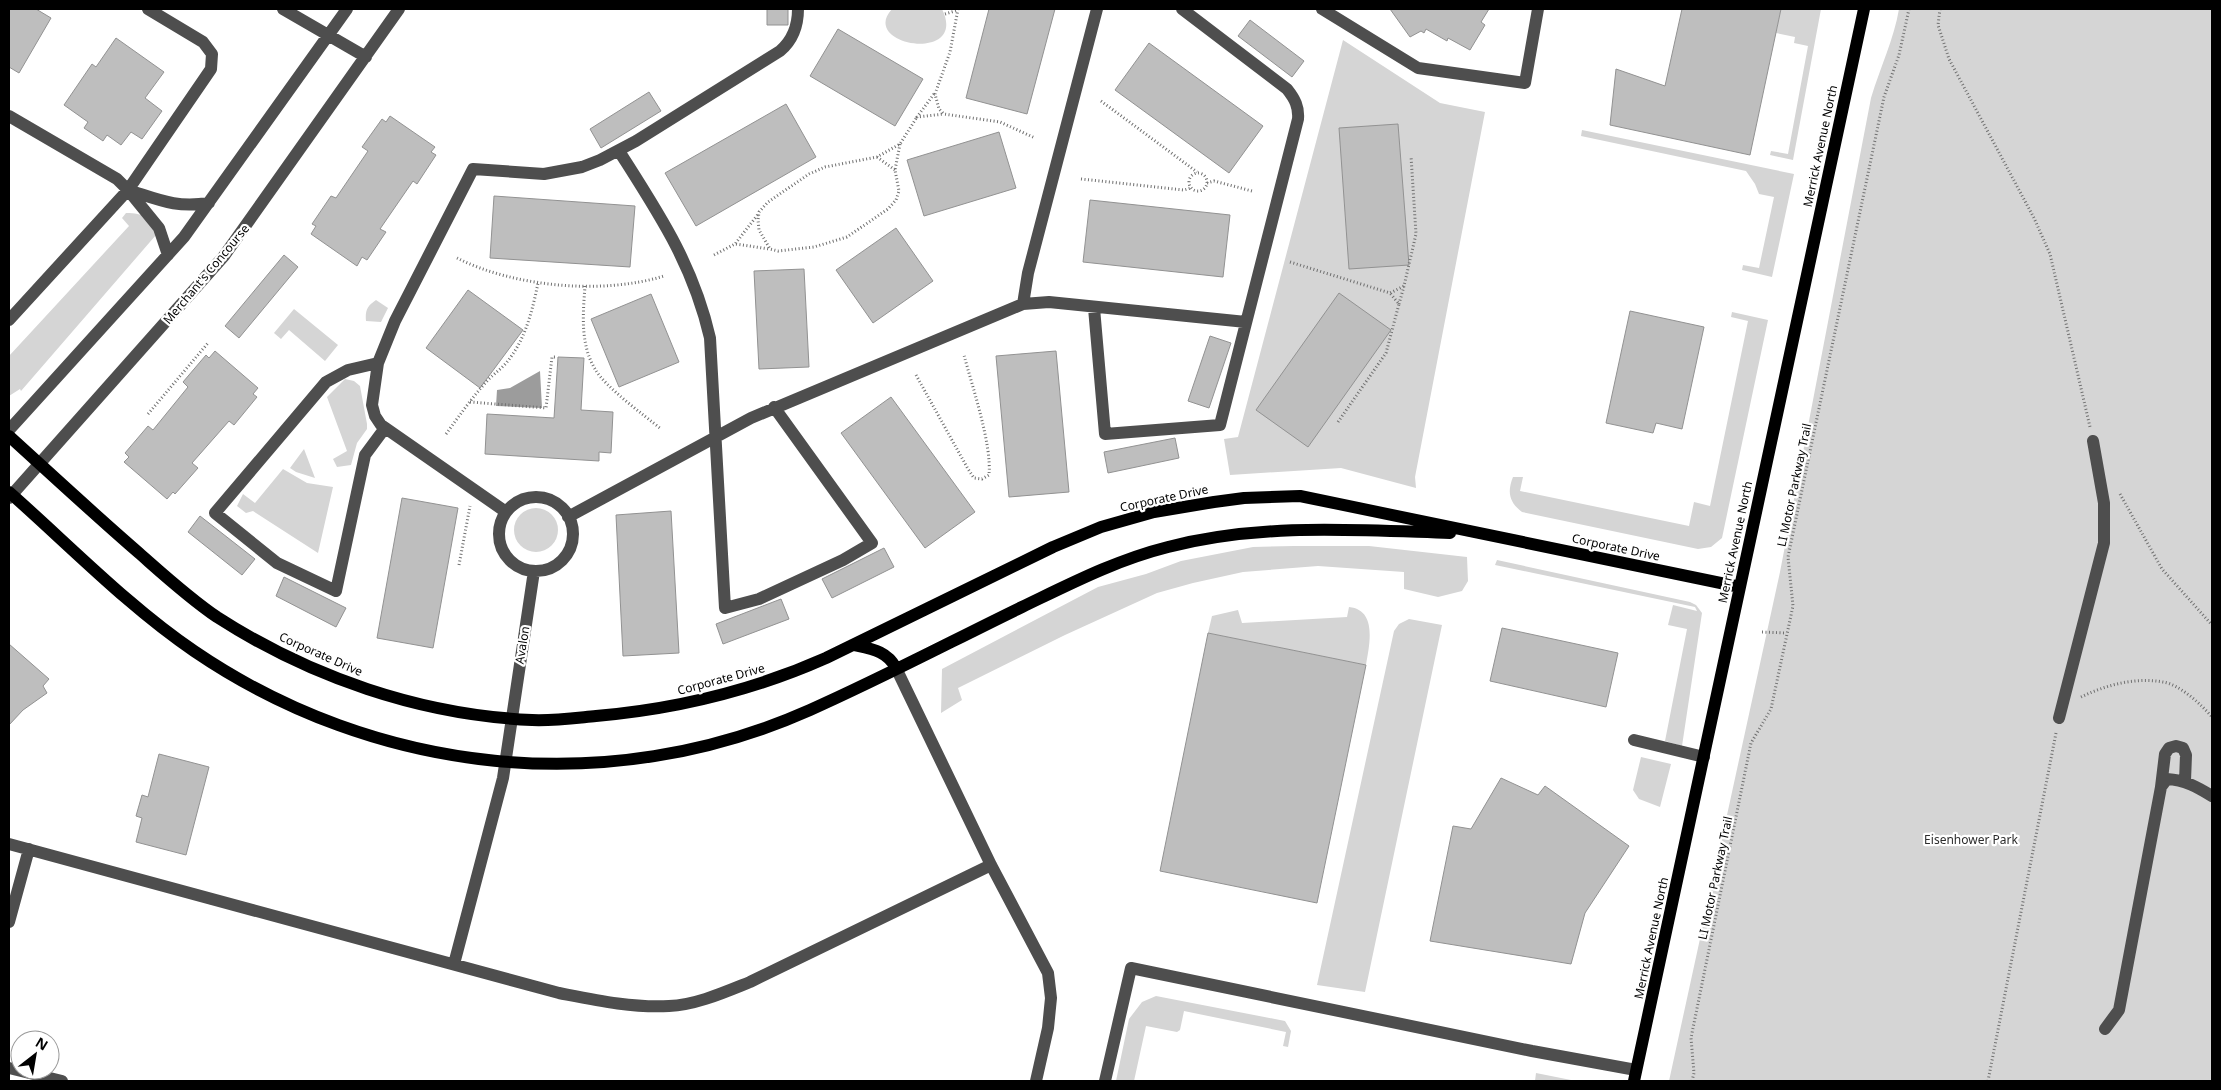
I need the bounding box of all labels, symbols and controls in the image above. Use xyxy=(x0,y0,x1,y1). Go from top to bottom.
street label: Merrick Avenue North xyxy=(1799,83,1841,209)
street label: Merchant's Concourse xyxy=(159,220,253,328)
street label: LI Motor Parkway Trail xyxy=(1773,422,1815,548)
street label: Merrick Avenue North xyxy=(1714,479,1756,605)
street label: Corporate Drive xyxy=(1118,480,1210,516)
street label: Corporate Drive xyxy=(1570,529,1662,565)
street label: Avalon xyxy=(511,625,533,665)
street label: Corporate Drive xyxy=(277,628,366,680)
street label: Corporate Drive xyxy=(675,659,767,699)
street label: LI Motor Parkway Trail xyxy=(1694,815,1736,941)
park label: Eisenhower Park xyxy=(1924,831,2018,848)
street label: Merrick Avenue North xyxy=(1630,875,1672,1001)
north arrow xyxy=(10,1030,60,1080)
text: N xyxy=(32,1032,52,1055)

